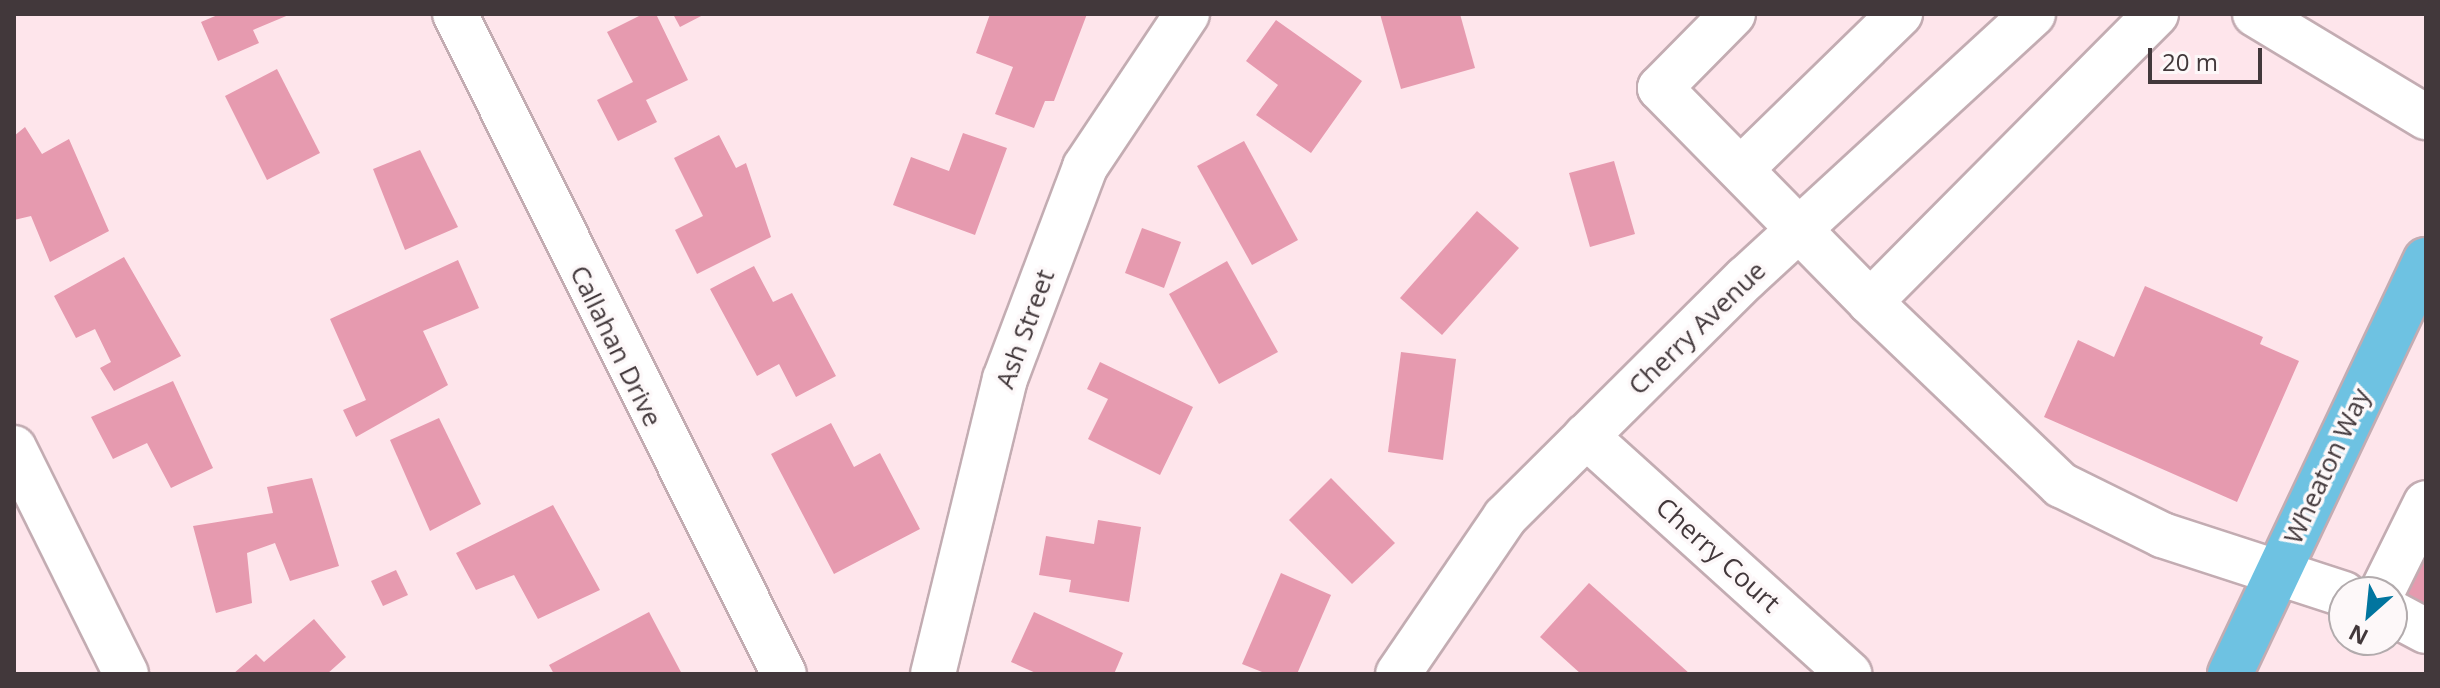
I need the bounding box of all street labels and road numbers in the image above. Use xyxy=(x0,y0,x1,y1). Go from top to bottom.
street label: Cherry Avenue xyxy=(1622,255,1772,401)
street label: Callahan Drive xyxy=(564,260,668,432)
street label: Ash Street xyxy=(989,265,1061,393)
street label: Wheaton Way xyxy=(2277,383,2377,549)
street label: Cherry Court xyxy=(1650,491,1786,619)

